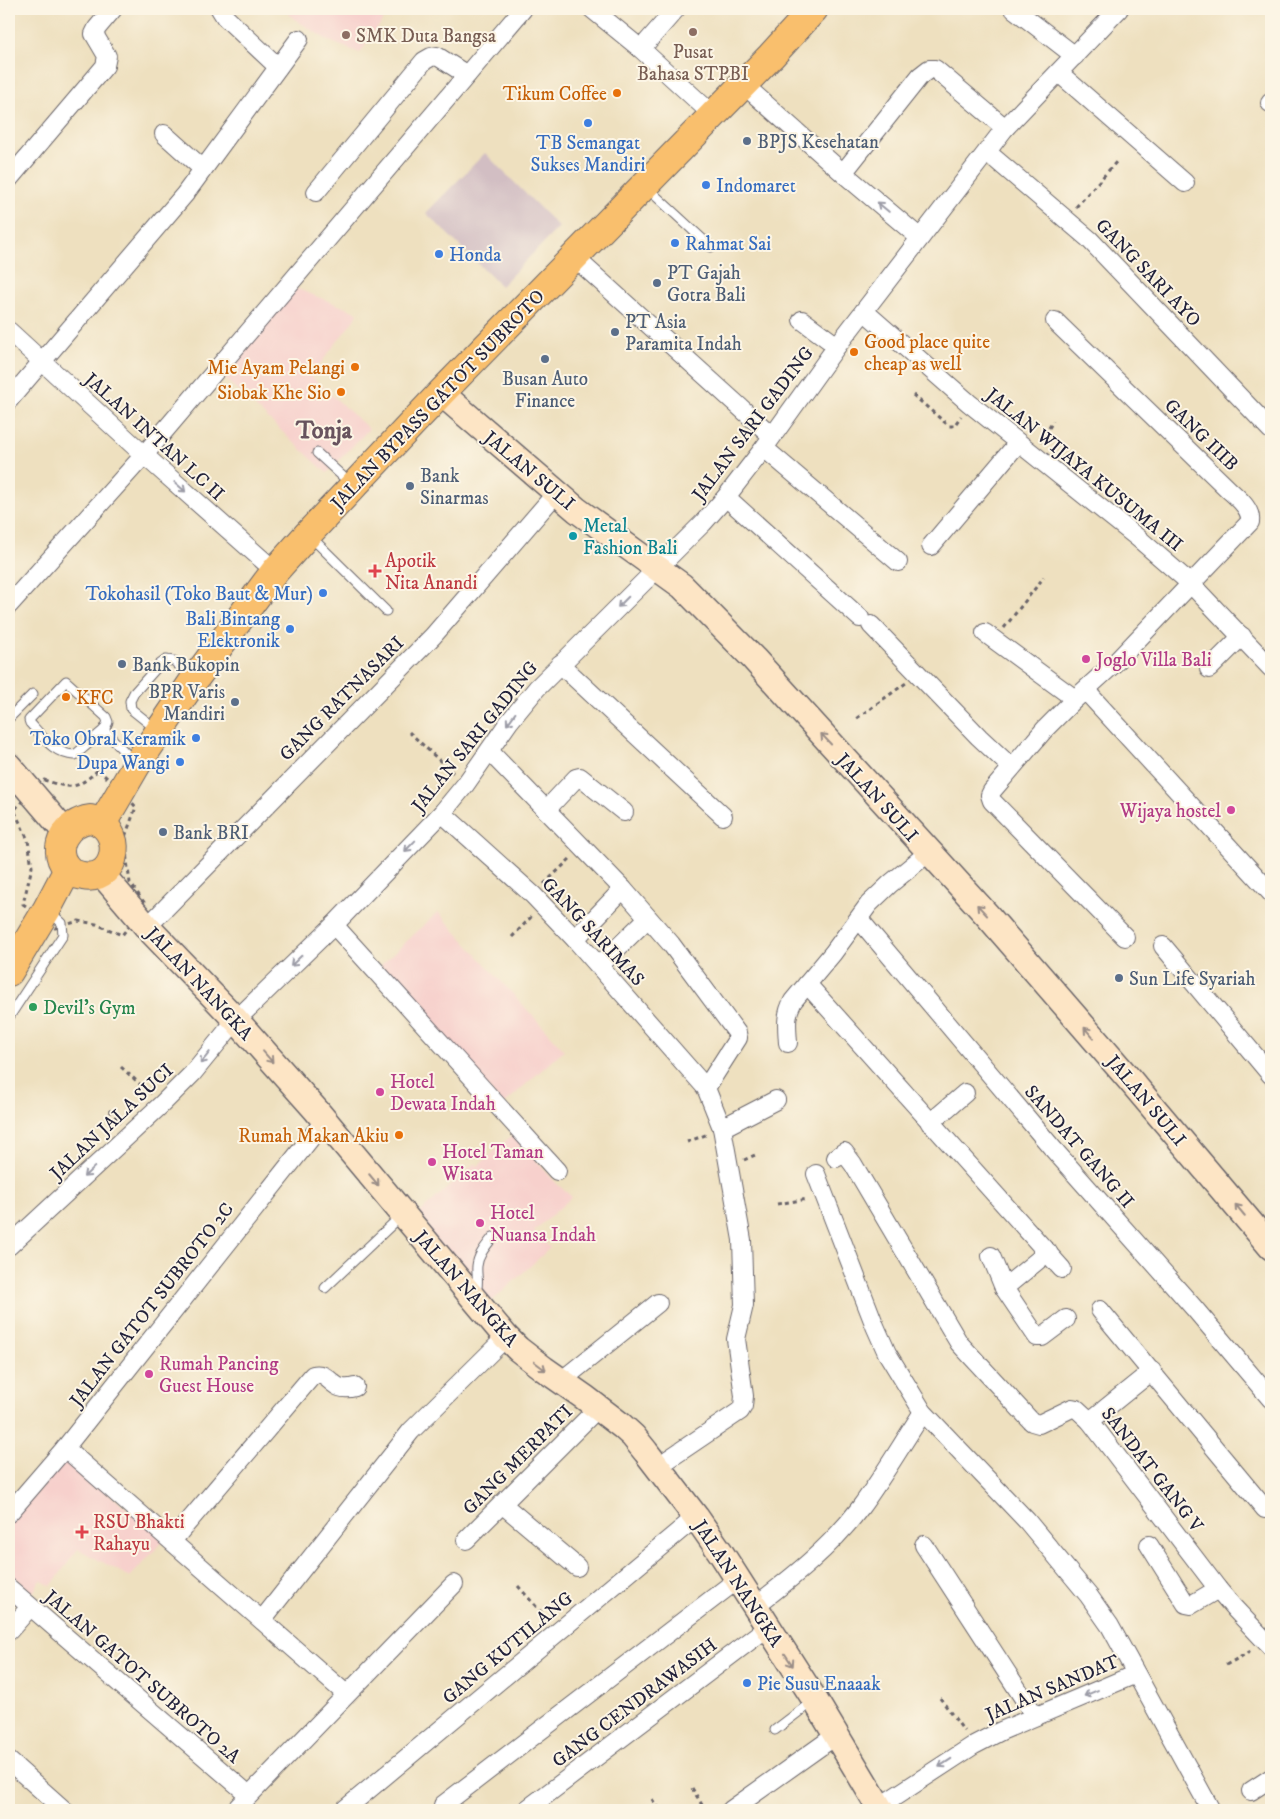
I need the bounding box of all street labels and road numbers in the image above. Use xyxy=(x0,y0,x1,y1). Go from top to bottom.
street label: GANG SARI AYO xyxy=(1091,214,1205,332)
street label: JALAN BYPASS GATOT SUBROTO xyxy=(325,285,550,516)
street label: JALAN SARI GADING xyxy=(686,342,819,507)
street label: JALAN INTAN LC II xyxy=(78,367,229,506)
street label: JALAN WIJAYA KUSUMA III xyxy=(979,382,1187,557)
street label: GANG IIIB xyxy=(1159,394,1243,476)
street label: JALAN SULI xyxy=(477,425,579,516)
street label: GANG RATNASARI xyxy=(275,632,409,766)
street label: JALAN SARI GADING xyxy=(406,657,543,819)
street label: JALAN SULI xyxy=(830,747,923,847)
street label: GANG SARIMAS xyxy=(537,873,649,991)
street label: JALAN NANGKA xyxy=(139,921,258,1046)
street label: JALAN SULI xyxy=(1100,1049,1191,1151)
street label: JALAN JALA SUCI xyxy=(44,1059,178,1186)
street label: SANDAT GANG II xyxy=(1019,1081,1139,1213)
street label: JALAN GATOT SUBROTO 2C xyxy=(64,1198,239,1413)
street label: JALAN NANGKA xyxy=(408,1225,523,1353)
street label: GANG MERPATI xyxy=(458,1400,578,1520)
street label: SANDAT GANG V xyxy=(1096,1403,1208,1538)
street label: JALAN NANGKA xyxy=(687,1514,788,1652)
street label: JALAN GATOT SUBROTO 2A xyxy=(38,1584,245,1769)
street label: GANG KUTILANG xyxy=(438,1587,578,1709)
street label: GANG CENDRAWASIH xyxy=(548,1634,722,1773)
street label: JALAN SANDAT xyxy=(981,1650,1123,1728)

